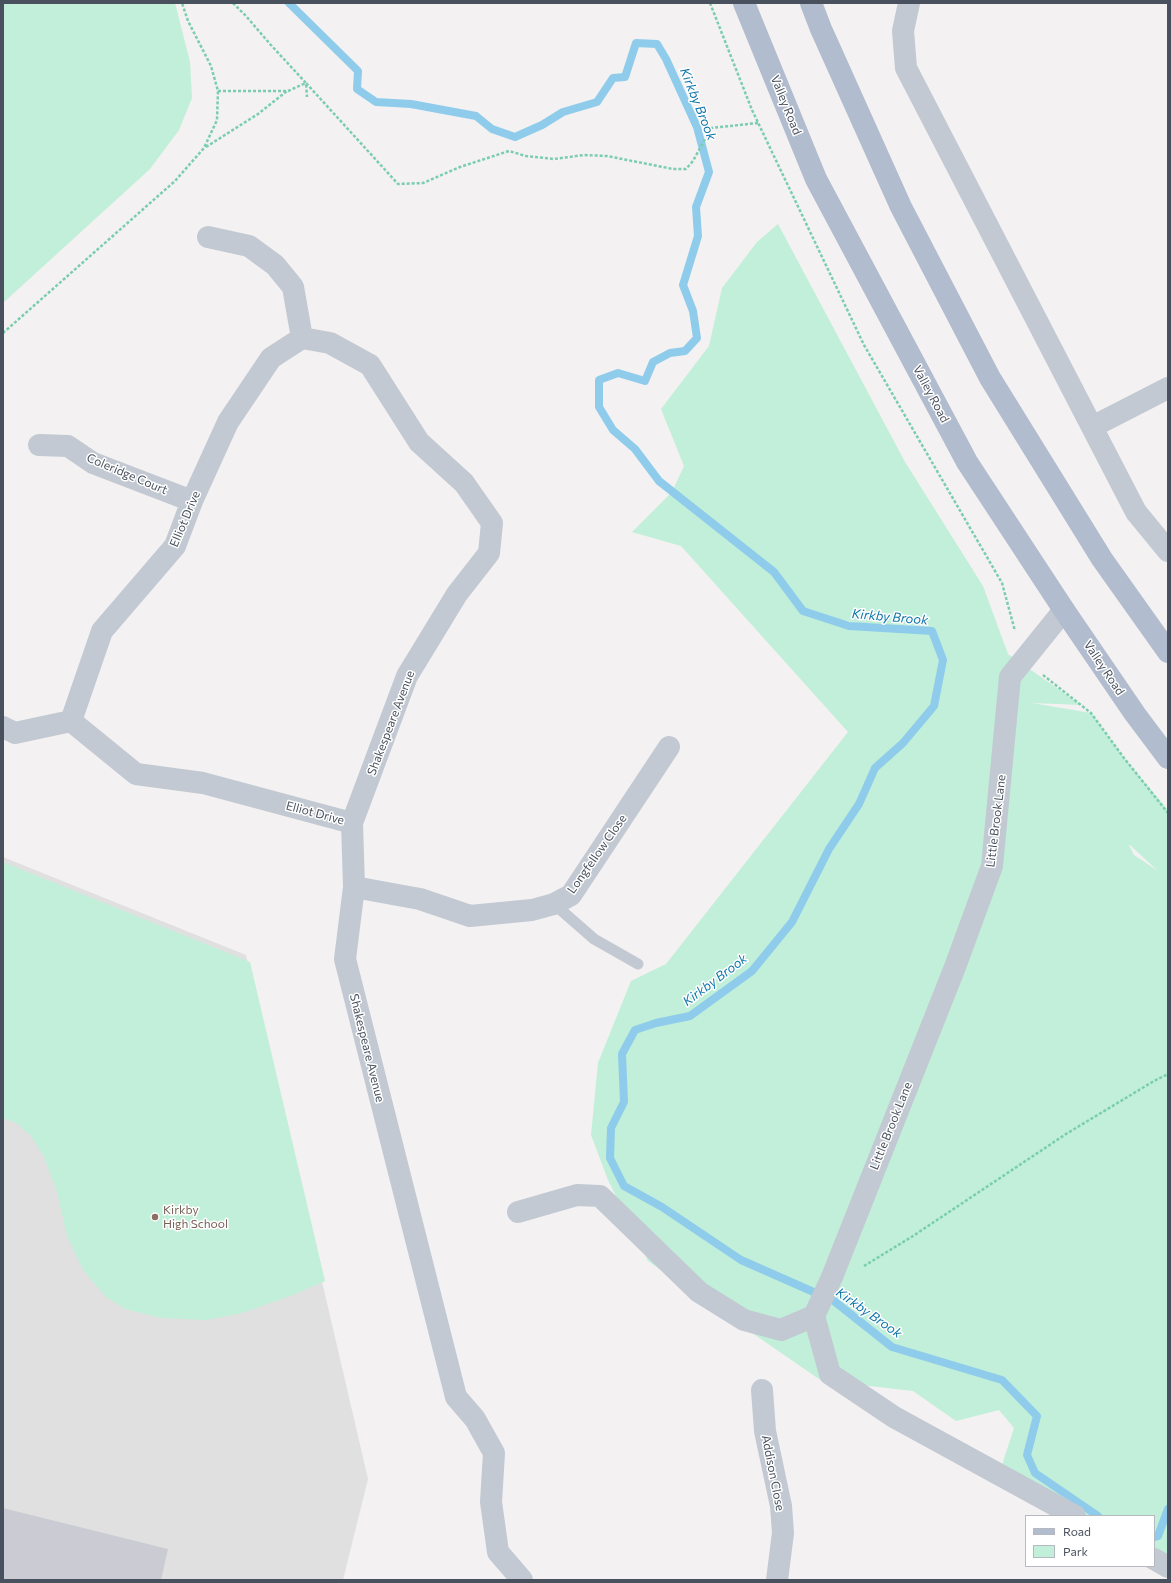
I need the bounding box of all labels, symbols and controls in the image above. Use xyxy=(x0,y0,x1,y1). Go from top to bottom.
water label: Kirkby Brook xyxy=(676,65,720,143)
street label: Valley Road xyxy=(768,73,804,137)
street label: Valley Road xyxy=(910,363,952,425)
street label: Coleridge Court xyxy=(84,450,170,498)
street label: Elliot Drive xyxy=(167,489,203,549)
water label: Kirkby Brook xyxy=(851,606,929,628)
street label: Valley Road xyxy=(1081,638,1127,698)
street label: Shakespeare Avenue xyxy=(364,669,418,777)
street label: Little Brook Lane xyxy=(983,774,1009,868)
street label: Elliot Drive xyxy=(284,798,346,828)
street label: Longfellow Close xyxy=(564,812,630,896)
water label: Kirkby Brook xyxy=(680,951,750,1009)
street label: Shakespeare Avenue xyxy=(347,992,387,1104)
street label: Little Brook Lane xyxy=(867,1080,915,1172)
place label: Kirkby High School xyxy=(163,1203,228,1231)
marker: Kirkby High School xyxy=(150,1212,160,1222)
water label: Kirkby Brook xyxy=(833,1285,905,1341)
street label: Addison Close xyxy=(759,1434,787,1512)
legend xyxy=(1025,1515,1155,1567)
text: Road xyxy=(1063,1524,1091,1538)
text: Park xyxy=(1063,1544,1088,1558)

